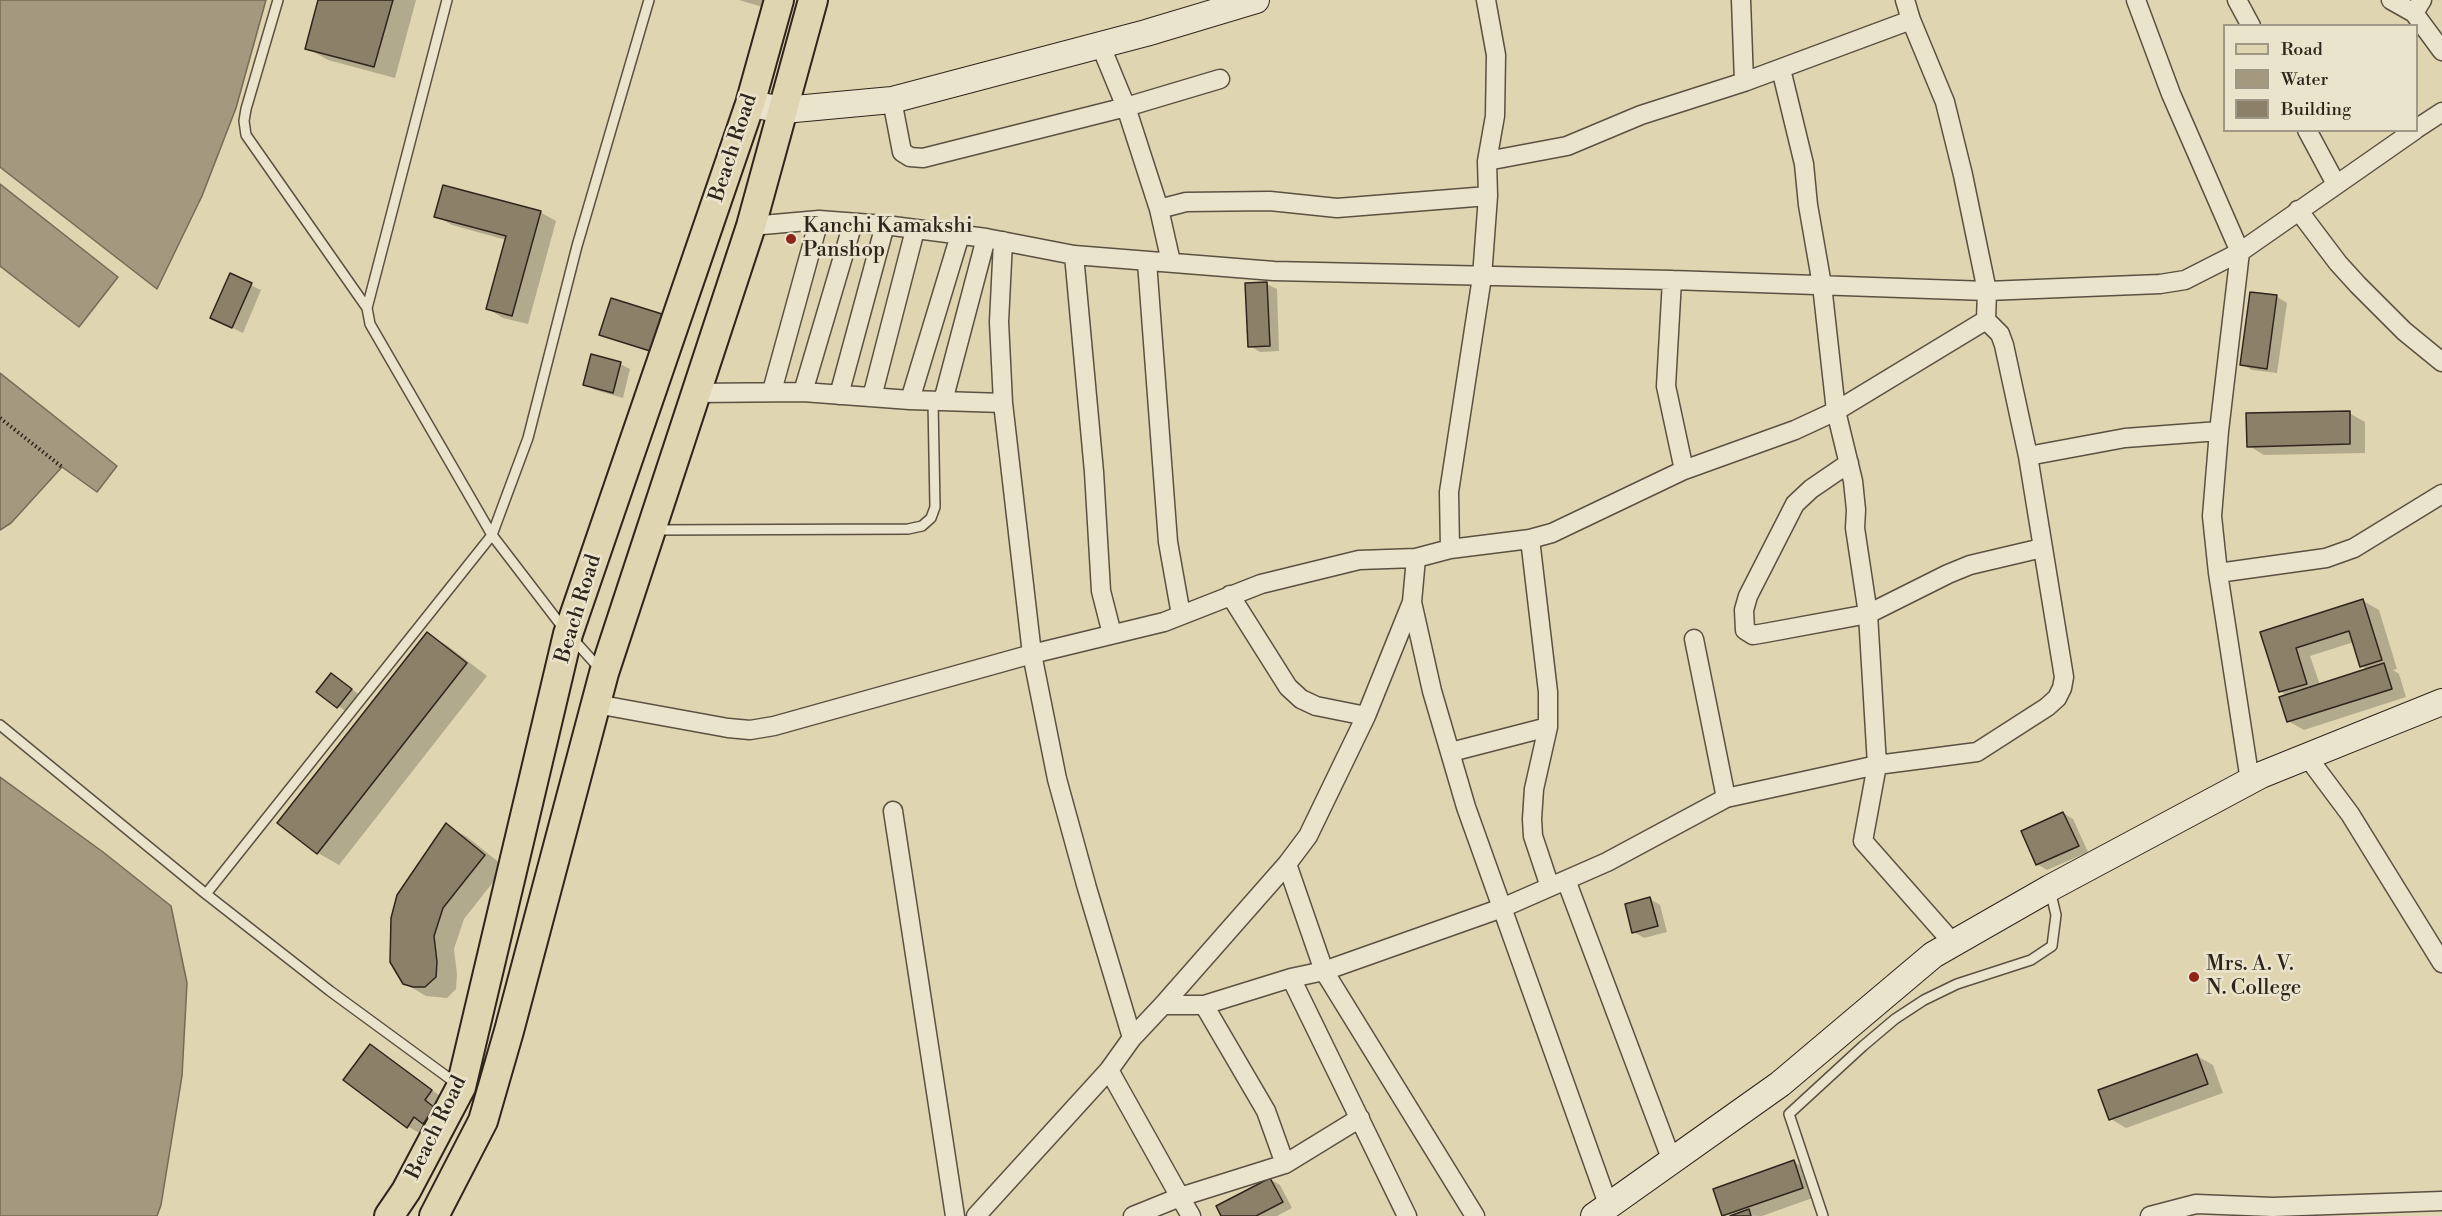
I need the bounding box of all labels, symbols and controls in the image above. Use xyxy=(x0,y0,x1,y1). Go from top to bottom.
legend xyxy=(2223,24,2418,132)
text: Road xyxy=(2281,38,2323,61)
text: Water xyxy=(2281,68,2328,91)
street label: Beach Road xyxy=(705,91,763,205)
text: Building xyxy=(2281,98,2351,121)
place label: Kanchi Kamakshi Panshop xyxy=(803,214,973,264)
marker: Kanchi Kamakshi Panshop xyxy=(784,232,798,246)
street label: Beach Road xyxy=(551,552,607,666)
place label: Mrs. A. V. N. College xyxy=(2206,952,2301,1002)
marker: Mrs. A. V. N. College xyxy=(2187,970,2201,984)
street label: Beach Road xyxy=(401,1072,473,1184)

